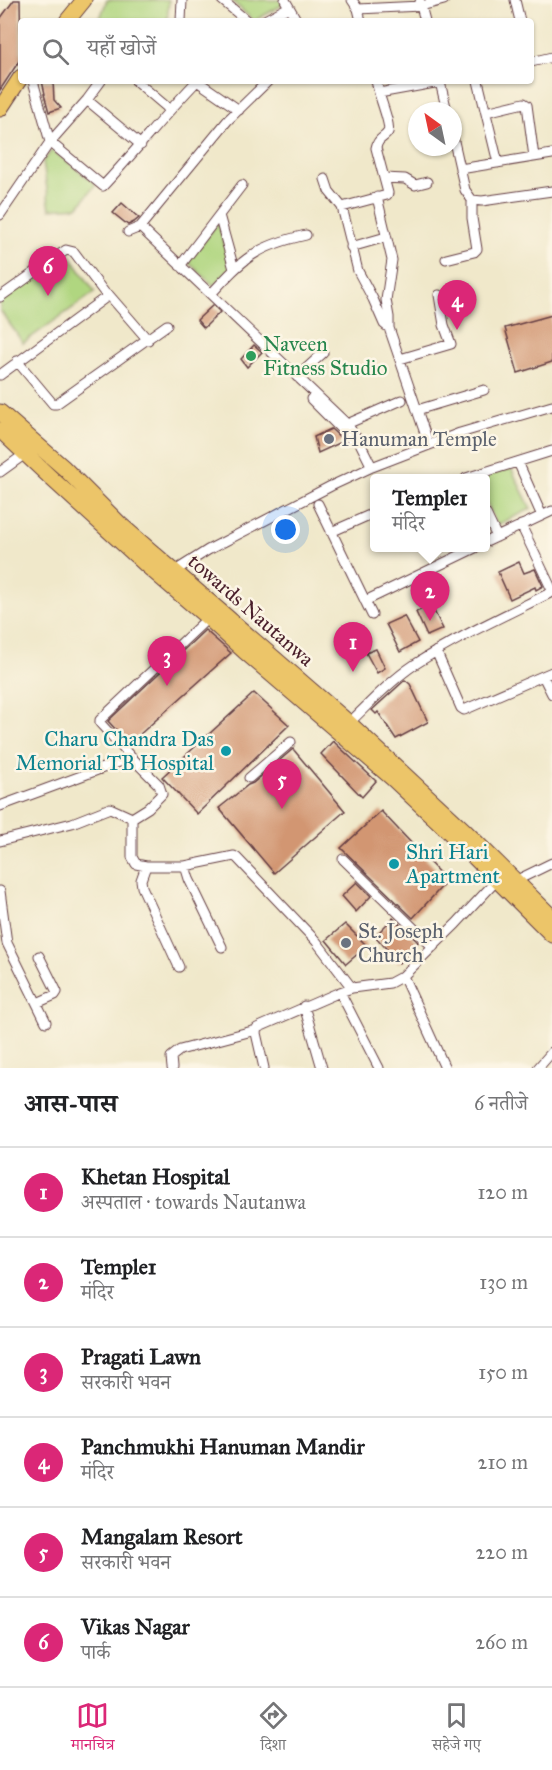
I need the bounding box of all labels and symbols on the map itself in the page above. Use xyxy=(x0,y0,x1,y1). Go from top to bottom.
north arrow xyxy=(408,102,462,156)
pin: 6 xyxy=(28,246,68,296)
pin: 4 xyxy=(438,280,476,330)
place label: Naveen Fitness Studio xyxy=(263,331,388,381)
marker: Naveen Fitness Studio xyxy=(244,349,258,363)
place label: Hanuman Temple xyxy=(341,426,497,452)
marker: Hanuman Temple xyxy=(322,432,336,446)
your location xyxy=(271,515,300,544)
street label: towards Nautanwa xyxy=(183,548,319,672)
pin: 2 xyxy=(410,572,450,621)
pin: 1 xyxy=(334,622,372,672)
pin: 3 xyxy=(148,636,186,686)
place label: Charu Chandra Das Memorial TB Hospital xyxy=(16,726,214,776)
marker: Charu Chandra Das Memorial TB Hospital xyxy=(219,744,233,758)
pin: 5 xyxy=(262,760,302,809)
place label: Shri Hari Apartment xyxy=(405,839,500,889)
marker: Shri Hari Apartment xyxy=(387,857,401,871)
place label: St. Joseph Church xyxy=(358,918,444,968)
marker: St. Joseph Church xyxy=(339,936,353,950)

